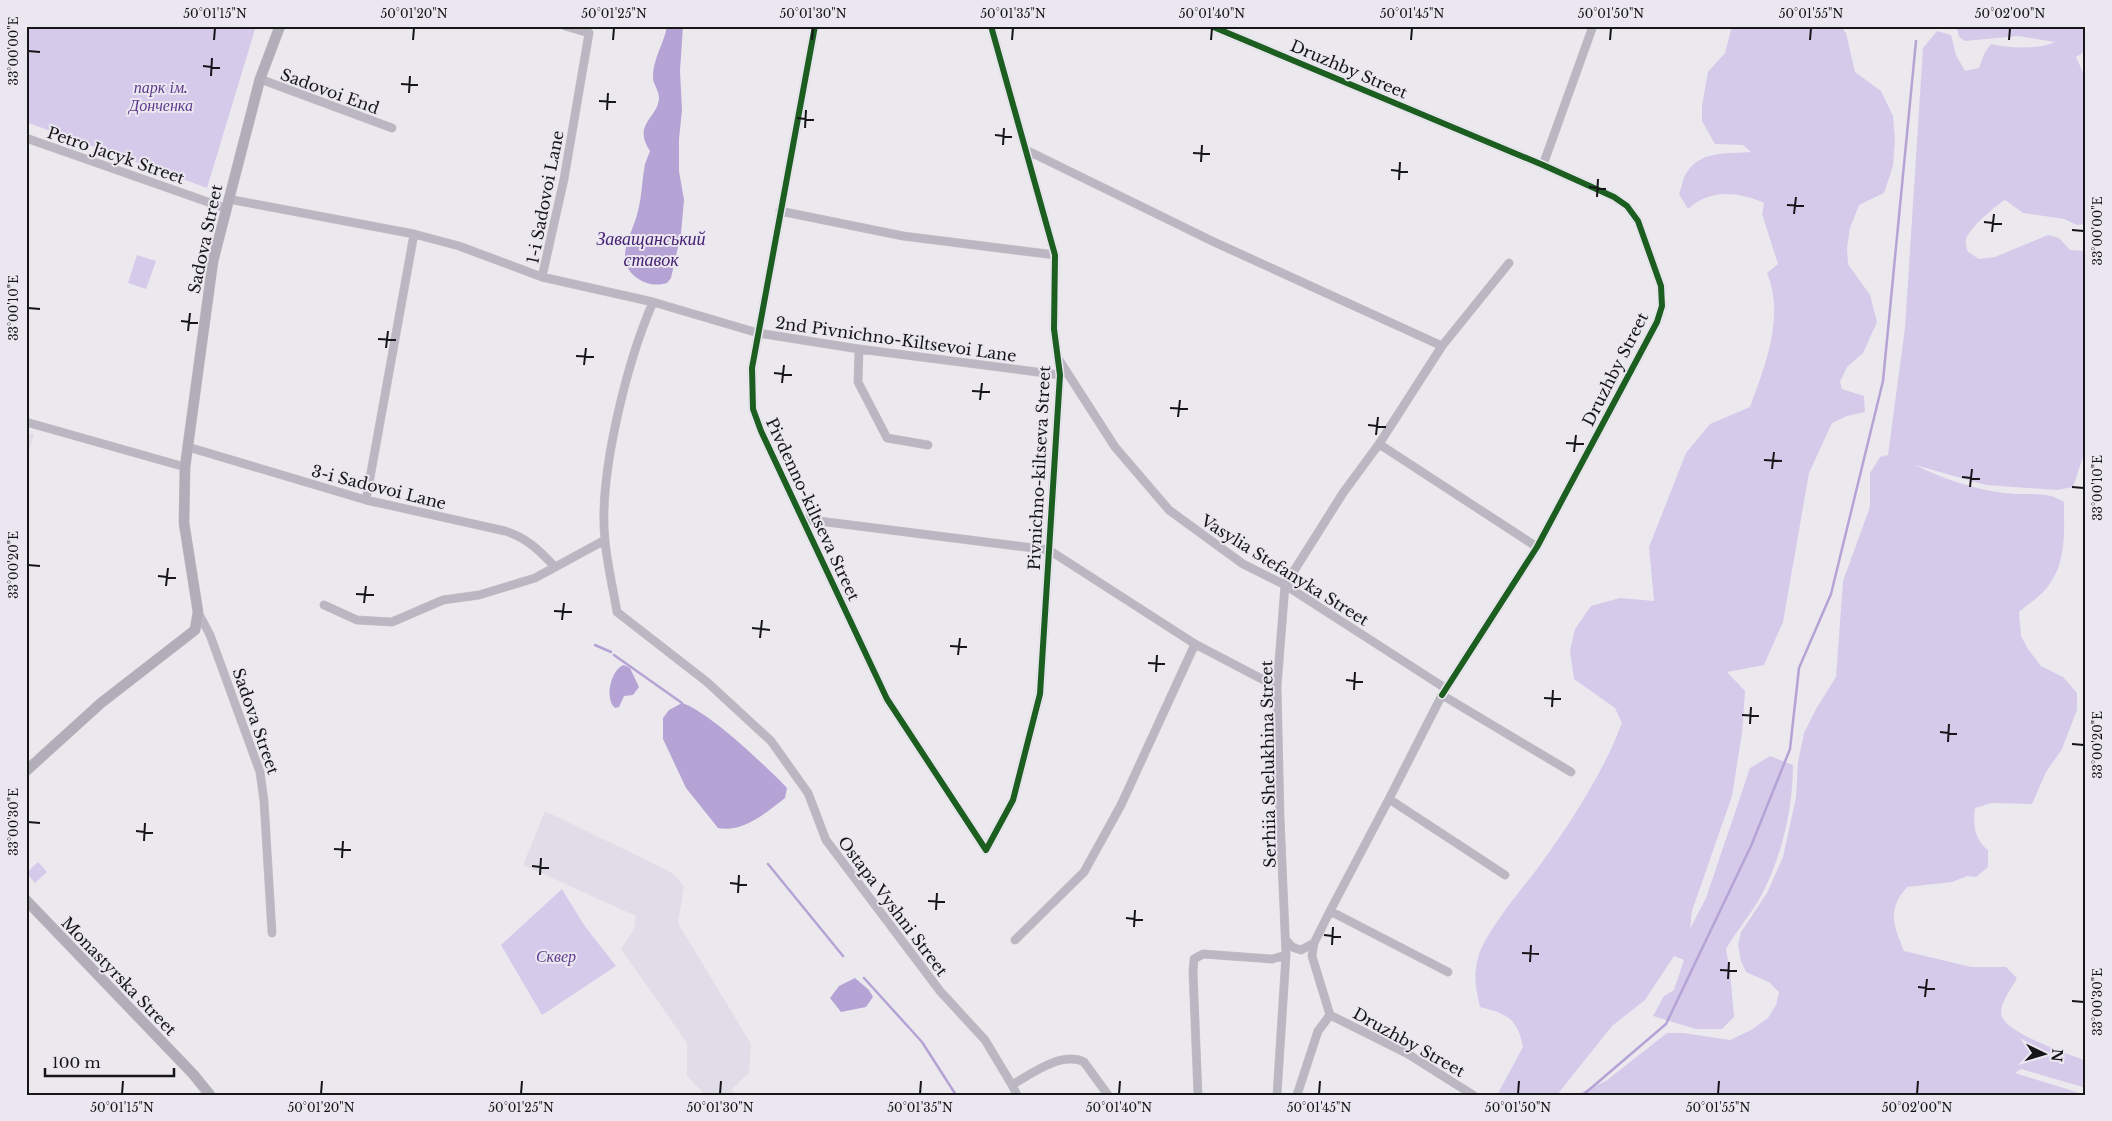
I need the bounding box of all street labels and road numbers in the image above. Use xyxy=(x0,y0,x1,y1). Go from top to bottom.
street label: Druzhby Street xyxy=(1288,35,1410,103)
street label: Sadovoi End xyxy=(278,64,382,118)
street label: Petro Jacyk Street xyxy=(45,122,187,188)
street label: 1-i Sadovoi Lane xyxy=(522,129,568,265)
street label: Sadova Street xyxy=(184,183,226,295)
street label: Druzhby Street xyxy=(1578,309,1652,429)
street label: 2nd Pivnichno-Kiltsevoi Lane xyxy=(774,312,1018,366)
street label: Pivnichno-kiltseva Street xyxy=(1024,365,1054,571)
street label: Pivdenno-kiltseva Street xyxy=(762,414,864,604)
street label: 3-i Sadovoi Lane xyxy=(310,461,448,513)
street label: Vasylia Stefanyka Street xyxy=(1197,510,1373,630)
street label: Serhiia Shelukhina Street xyxy=(1256,660,1280,868)
street label: Sadova Street xyxy=(228,665,284,777)
street label: Ostapa Vyshni Street xyxy=(834,832,952,980)
street label: Monastyrska Street xyxy=(57,913,181,1039)
street label: Druzhby Street xyxy=(1349,1003,1469,1081)

